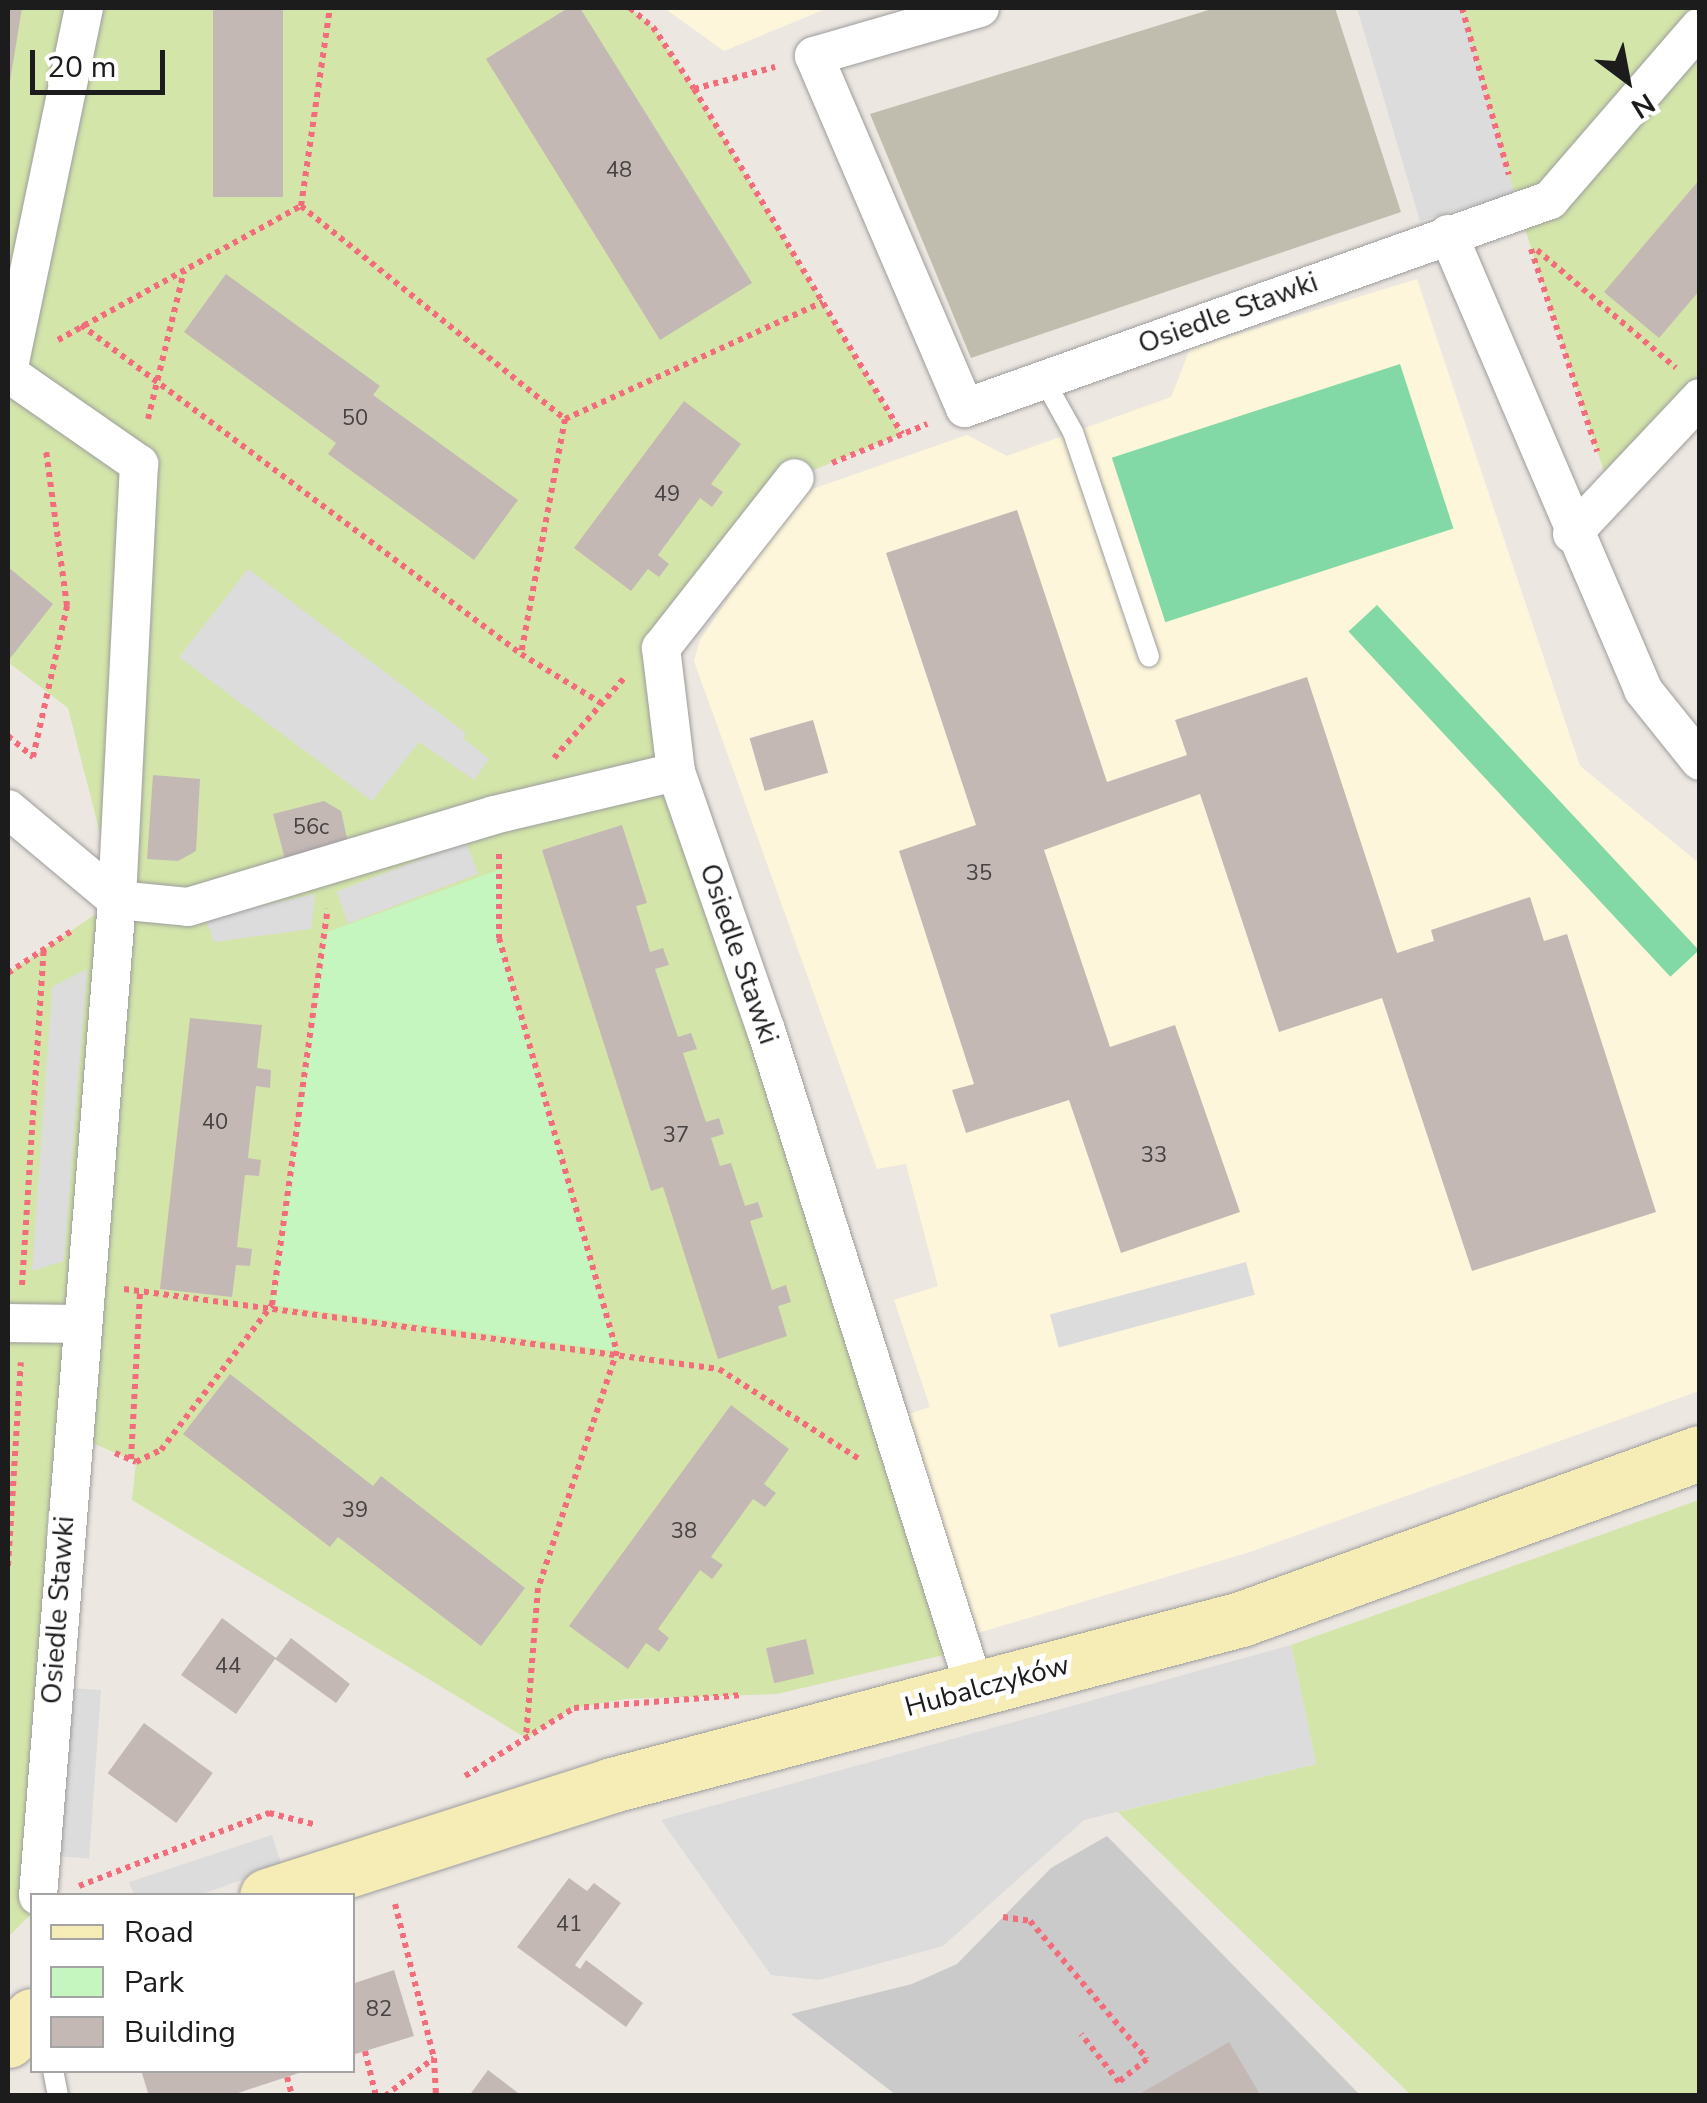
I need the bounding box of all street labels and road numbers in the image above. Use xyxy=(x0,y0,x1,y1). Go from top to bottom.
street label: Osiedle Stawki xyxy=(1134,265,1322,361)
street label: Osiedle Stawki xyxy=(692,859,786,1049)
street label: Osiedle Stawki xyxy=(35,1515,81,1705)
street label: Hubalczyków xyxy=(901,1648,1073,1724)

